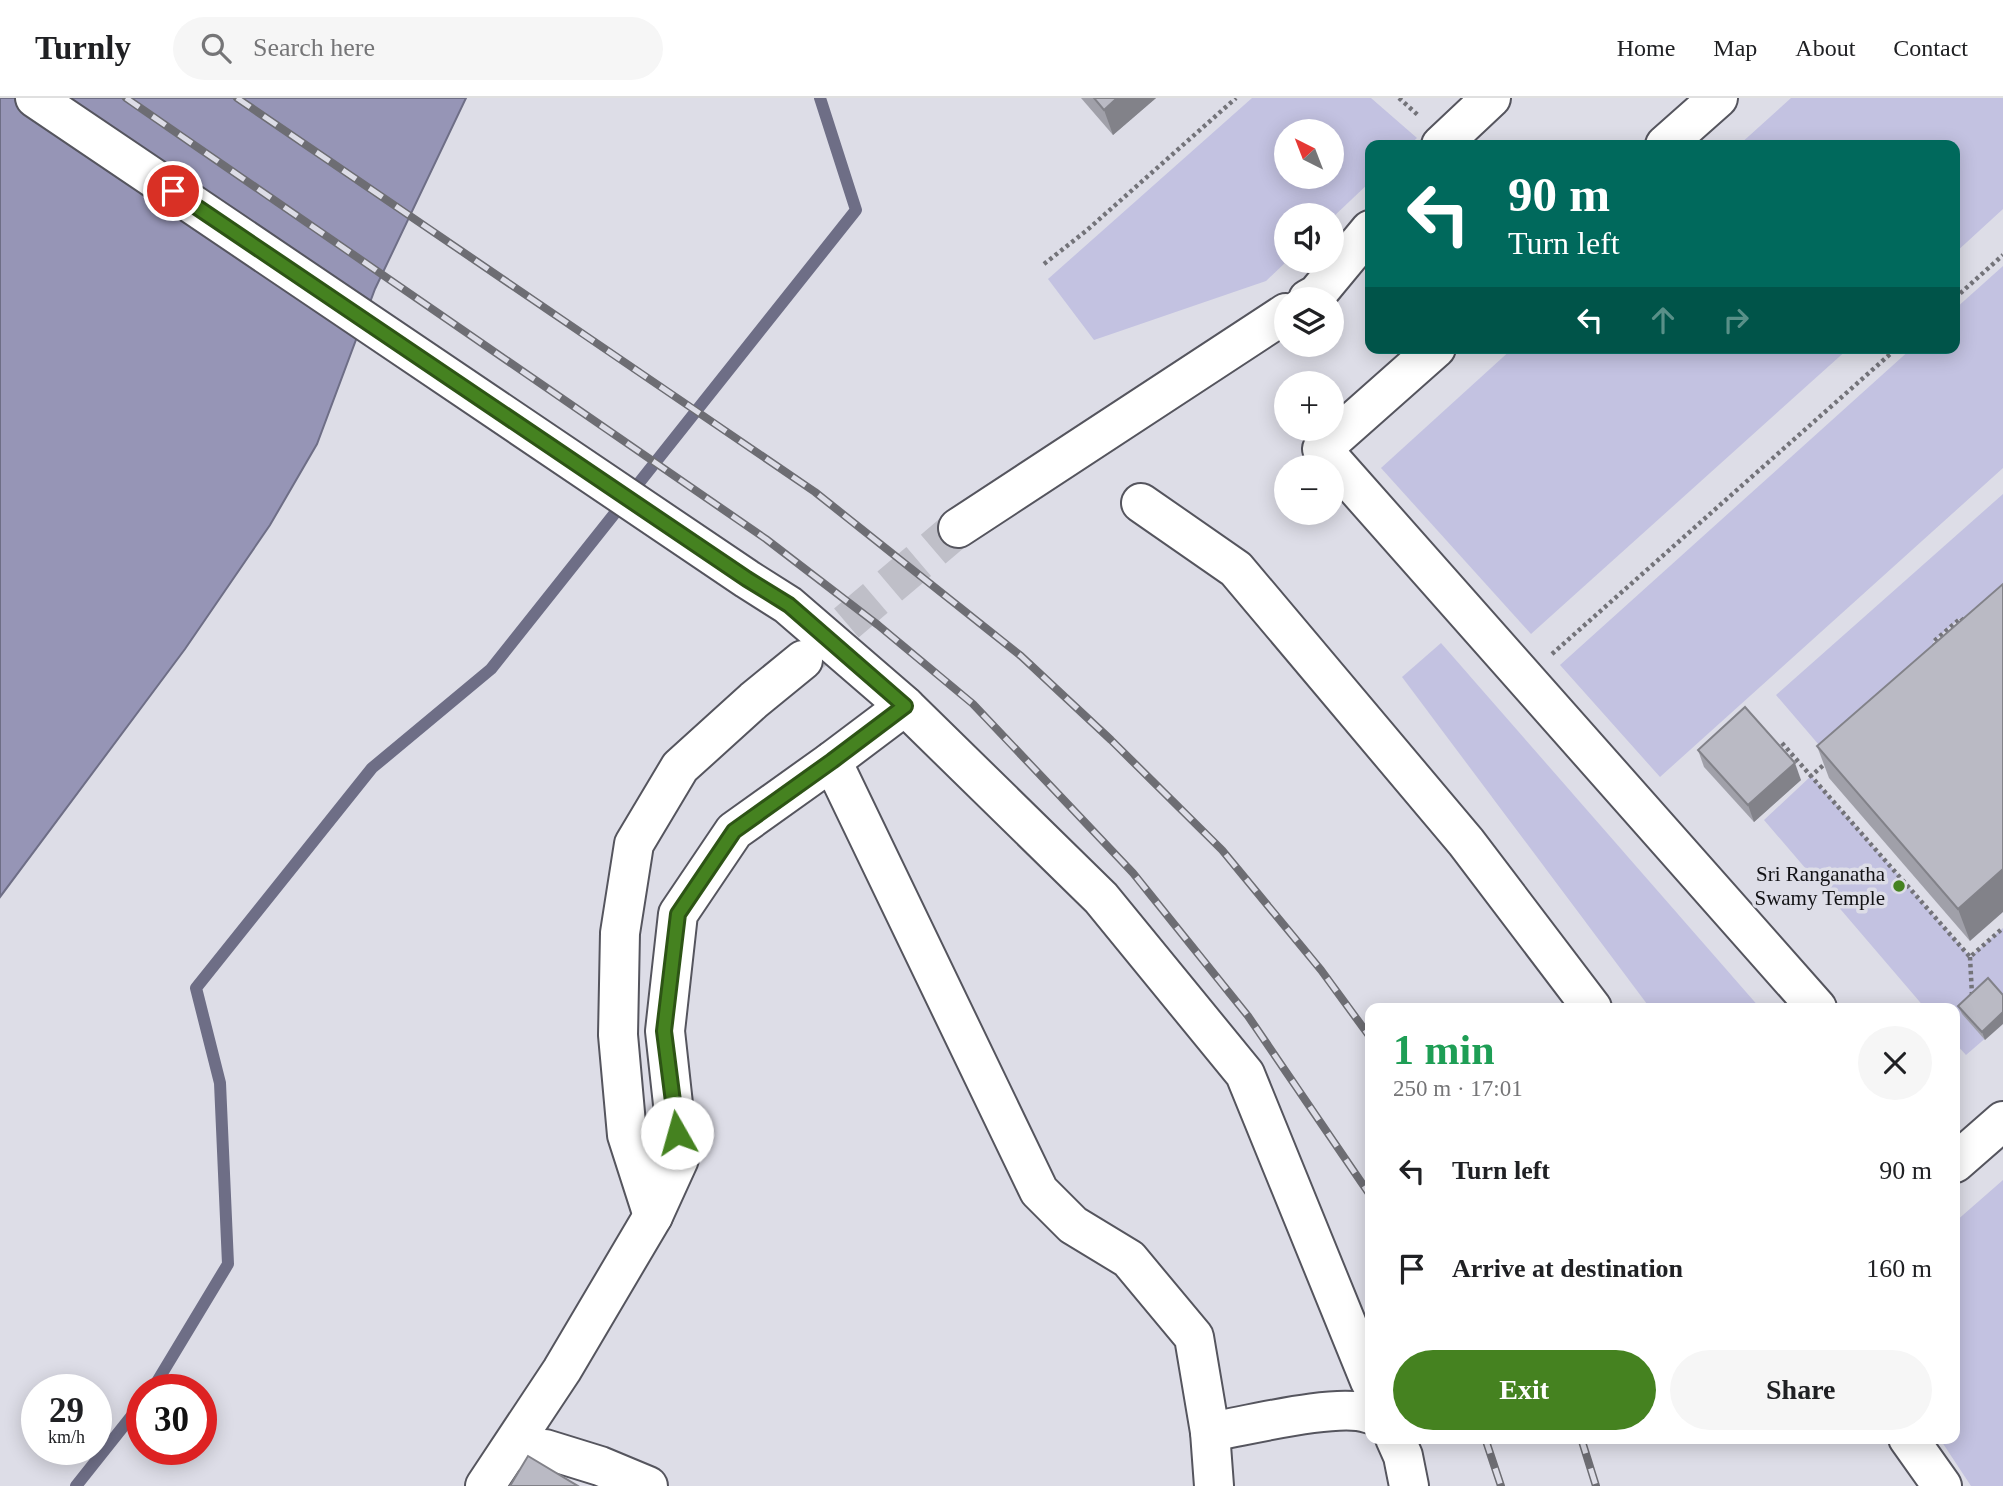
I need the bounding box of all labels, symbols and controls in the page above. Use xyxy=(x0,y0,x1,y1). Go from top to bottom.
search box xyxy=(173,17,663,80)
icon: search xyxy=(197,29,235,67)
text: Turnly xyxy=(35,30,131,66)
text: Search here xyxy=(253,33,375,62)
text: Home xyxy=(1617,35,1675,61)
text: Map xyxy=(1713,35,1757,61)
text: About xyxy=(1795,35,1855,61)
text: Contact xyxy=(1893,35,1968,61)
north arrow xyxy=(1274,119,1344,189)
map controls xyxy=(1274,119,1344,525)
pin xyxy=(143,161,203,221)
text: 90 m xyxy=(1508,167,1610,222)
icon: left xyxy=(1393,168,1484,259)
icon: arrive xyxy=(154,172,192,210)
button: sound xyxy=(1274,203,1344,273)
text: Turn left xyxy=(1508,225,1620,261)
button: layers xyxy=(1274,287,1344,357)
icon: left xyxy=(1571,301,1609,339)
icon: ahead xyxy=(1644,301,1682,339)
icon: right xyxy=(1717,301,1755,339)
button: + xyxy=(1274,371,1344,441)
button: − xyxy=(1274,455,1344,525)
place label: Sri Ranganatha Swamy Temple xyxy=(1754,862,1886,910)
marker: Sri Ranganatha Swamy Temple xyxy=(1891,878,1907,894)
button: close xyxy=(1858,1026,1932,1100)
text: 1 min xyxy=(1393,1027,1495,1073)
text: 250 m · 17:01 xyxy=(1393,1076,1523,1101)
position arrow xyxy=(640,1096,714,1170)
icon: left xyxy=(1393,1152,1431,1190)
text: Turn left xyxy=(1452,1156,1550,1185)
text: 90 m xyxy=(1879,1156,1932,1185)
icon: arrive xyxy=(1393,1250,1431,1288)
text: Arrive at destination xyxy=(1452,1254,1683,1283)
text: 160 m xyxy=(1866,1254,1932,1283)
button: Exit xyxy=(1393,1350,1656,1430)
button: Share xyxy=(1670,1350,1932,1430)
speed limit sign: 30 xyxy=(126,1374,217,1465)
text: 29 xyxy=(49,1391,84,1430)
text: km/h xyxy=(48,1427,85,1447)

